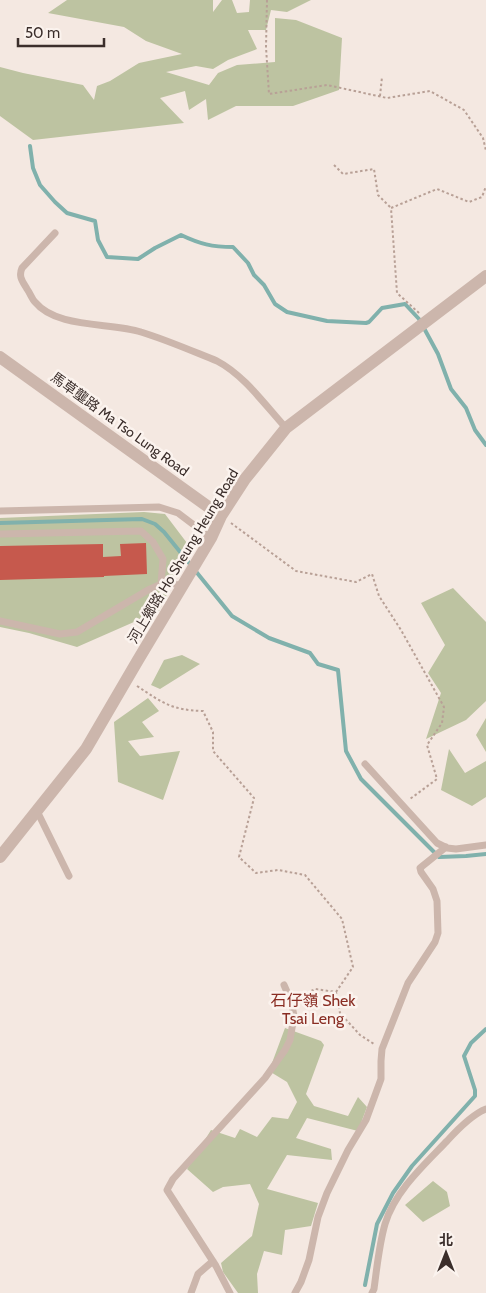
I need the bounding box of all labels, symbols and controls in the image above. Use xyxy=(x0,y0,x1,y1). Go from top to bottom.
scale bar xyxy=(18,15,104,47)
text: 50 m xyxy=(25,24,60,42)
street label: 馬草壟路 Ma Tso Lung Road xyxy=(47,368,193,480)
street label: 河上鄉路 Ho Sheung Heung Road xyxy=(124,466,242,646)
district label: 石仔嶺 Shek Tsai Leng xyxy=(271,991,356,1028)
north arrow xyxy=(421,1228,471,1278)
text: 北 xyxy=(439,1231,453,1249)

